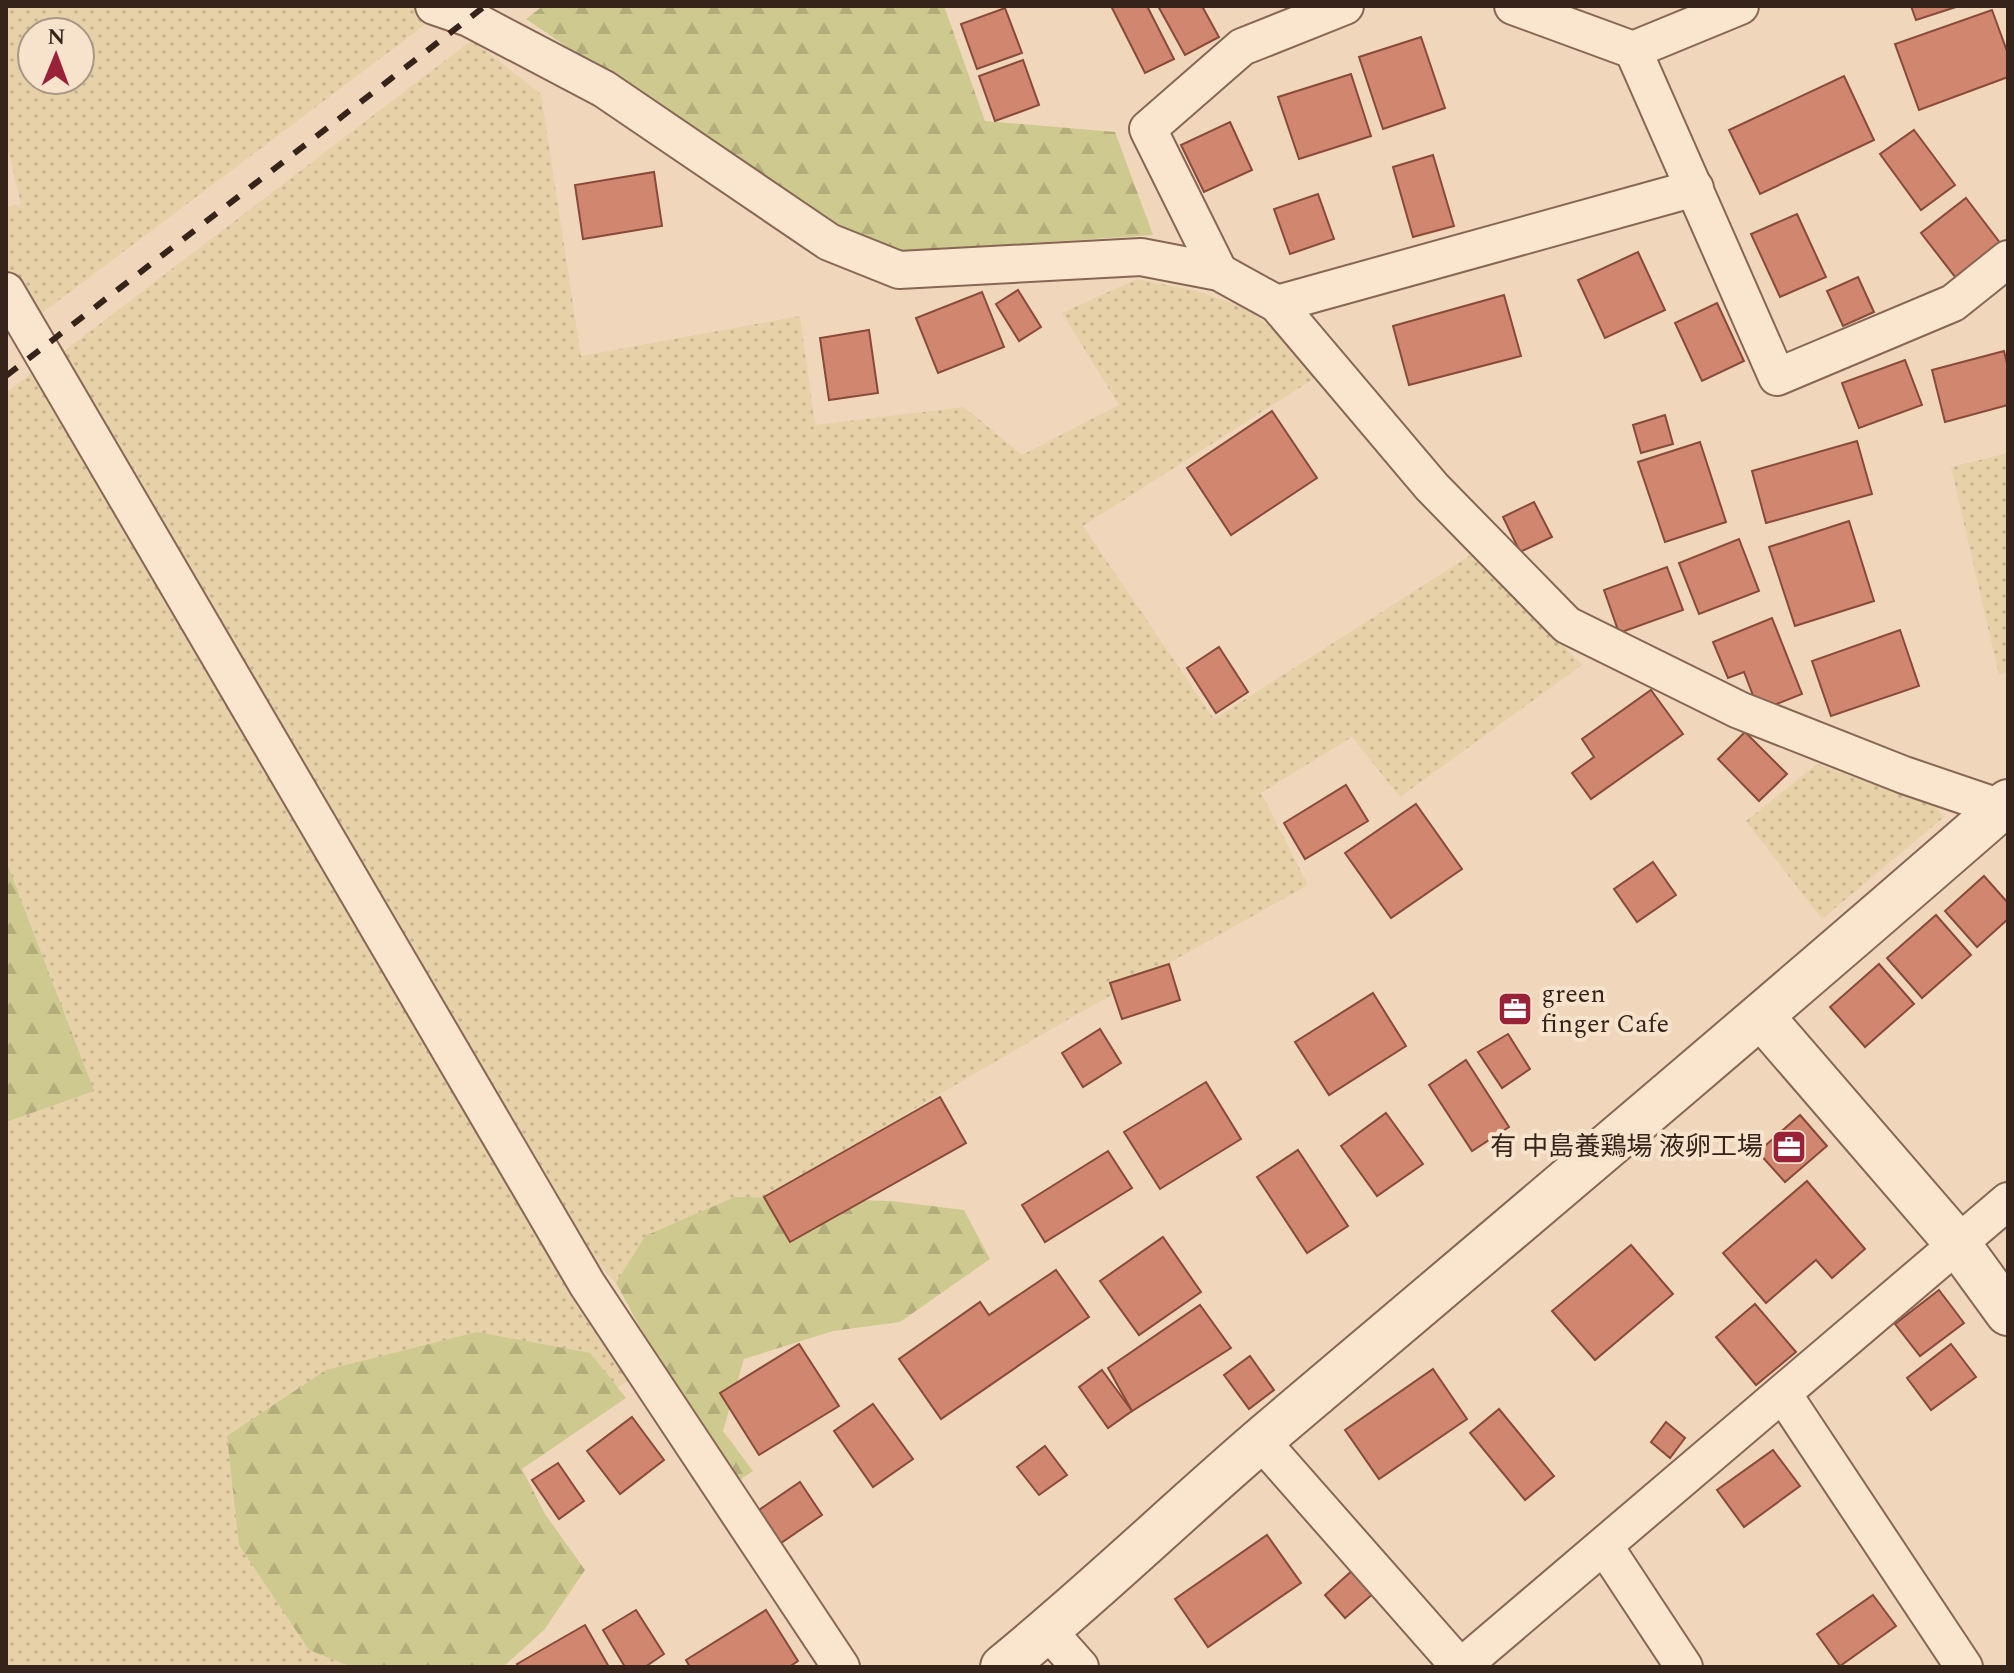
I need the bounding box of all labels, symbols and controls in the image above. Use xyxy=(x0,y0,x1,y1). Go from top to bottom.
north arrow xyxy=(16,16,96,96)
text: N xyxy=(47,21,66,54)
place label: green finger Cafe xyxy=(1541,974,1669,1044)
office icon: green finger Cafe xyxy=(1496,990,1534,1028)
place label: 有 中島養鶏場 液卵工場 xyxy=(1490,1127,1763,1167)
office icon: 有 中島養鶏場 液卵工場 xyxy=(1770,1128,1808,1166)

